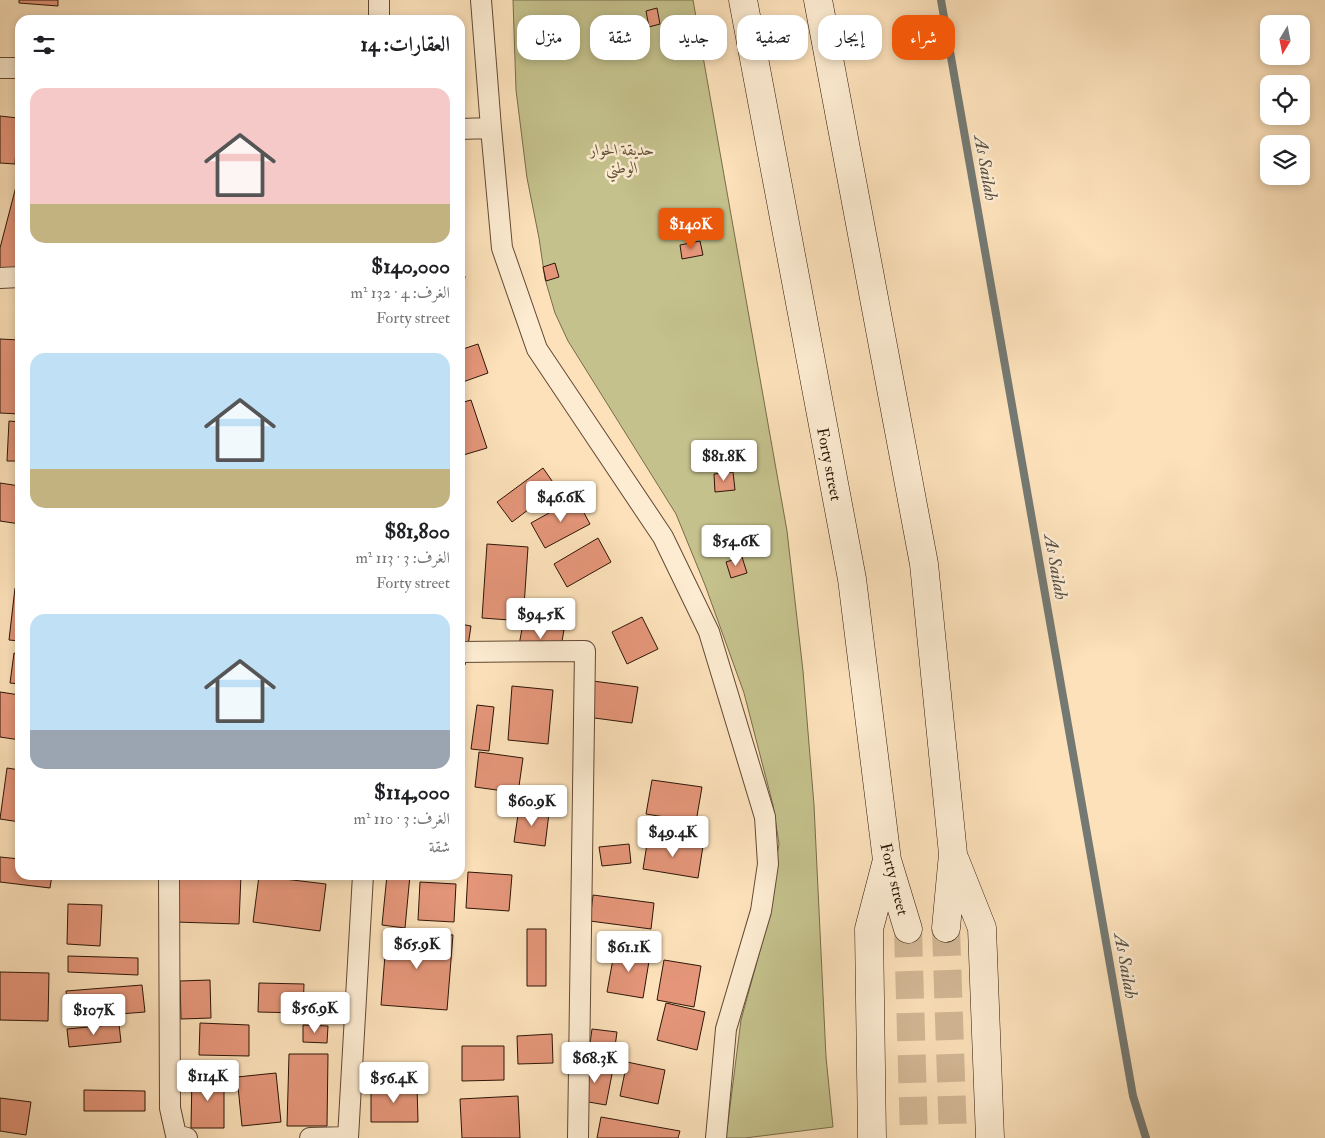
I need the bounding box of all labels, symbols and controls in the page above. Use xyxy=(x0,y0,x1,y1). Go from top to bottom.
chip: منزل xyxy=(517,15,580,60)
chip: شقة xyxy=(590,15,650,60)
chip: جديد xyxy=(660,15,727,60)
chip: تصفية xyxy=(737,15,808,60)
chip: إيجار xyxy=(818,15,882,60)
chip: شراء xyxy=(892,15,955,60)
north arrow xyxy=(1260,15,1310,65)
map controls xyxy=(1260,15,1310,185)
icon: filters xyxy=(30,31,58,59)
text: العقارات: 14 xyxy=(361,31,450,58)
button: locate xyxy=(1260,75,1310,125)
icon: home xyxy=(195,120,285,210)
water label: As Sailah xyxy=(968,132,1003,203)
button: layers xyxy=(1260,135,1310,185)
park label: حديقة الحوار الوطني xyxy=(589,140,654,183)
pin: $140K xyxy=(656,208,726,250)
text: $140K xyxy=(670,214,712,234)
text: $140,000 xyxy=(371,253,450,280)
text: الغرف: 4 · 132 m² xyxy=(351,283,450,303)
text: Forty street xyxy=(376,308,450,328)
icon: home xyxy=(195,385,285,475)
street label: Forty street xyxy=(812,426,846,502)
pin: $81.8K xyxy=(683,440,765,482)
text: $81.8K xyxy=(702,446,746,466)
pin: $46.6K xyxy=(520,480,602,523)
text: $46.6K xyxy=(537,487,585,507)
text: $81,800 xyxy=(384,518,450,545)
pin: $54.6K xyxy=(695,524,777,567)
text: $54.6K xyxy=(713,531,760,551)
water label: As Sailah xyxy=(1038,531,1073,602)
text: الغرف: 3 · 113 m² xyxy=(355,548,450,568)
text: Forty street xyxy=(376,573,450,593)
pin: $94.5K xyxy=(500,598,582,640)
text: $94.5K xyxy=(517,604,565,624)
icon: home xyxy=(195,646,285,736)
text: $114,000 xyxy=(374,779,450,806)
pin: $60.9K xyxy=(491,784,573,827)
text: $60.9K xyxy=(508,791,556,811)
text: الغرف: 3 · 110 m² xyxy=(353,809,450,829)
pin: $49.4K xyxy=(632,816,714,858)
text: $49.4K xyxy=(648,822,698,842)
text: شقة xyxy=(429,837,450,857)
street label: Forty street xyxy=(875,841,913,918)
pin: $65.9K xyxy=(376,928,458,970)
pin: $61.1K xyxy=(588,930,670,973)
water label: As Sailah xyxy=(1108,930,1143,1001)
text: $65.9K xyxy=(394,934,440,954)
text: $61.1K xyxy=(608,937,650,957)
pin: $56.9K xyxy=(274,992,356,1034)
pin: $107K xyxy=(59,994,129,1036)
text: $56.9K xyxy=(292,998,338,1018)
text: $107K xyxy=(73,1000,115,1020)
pin: $68.3K xyxy=(554,1042,636,1084)
text: $68.3K xyxy=(572,1048,618,1068)
pin: $114K xyxy=(173,1060,243,1102)
pin: $56.4K xyxy=(353,1062,435,1104)
text: $114K xyxy=(188,1066,228,1086)
text: $56.4K xyxy=(370,1068,418,1088)

